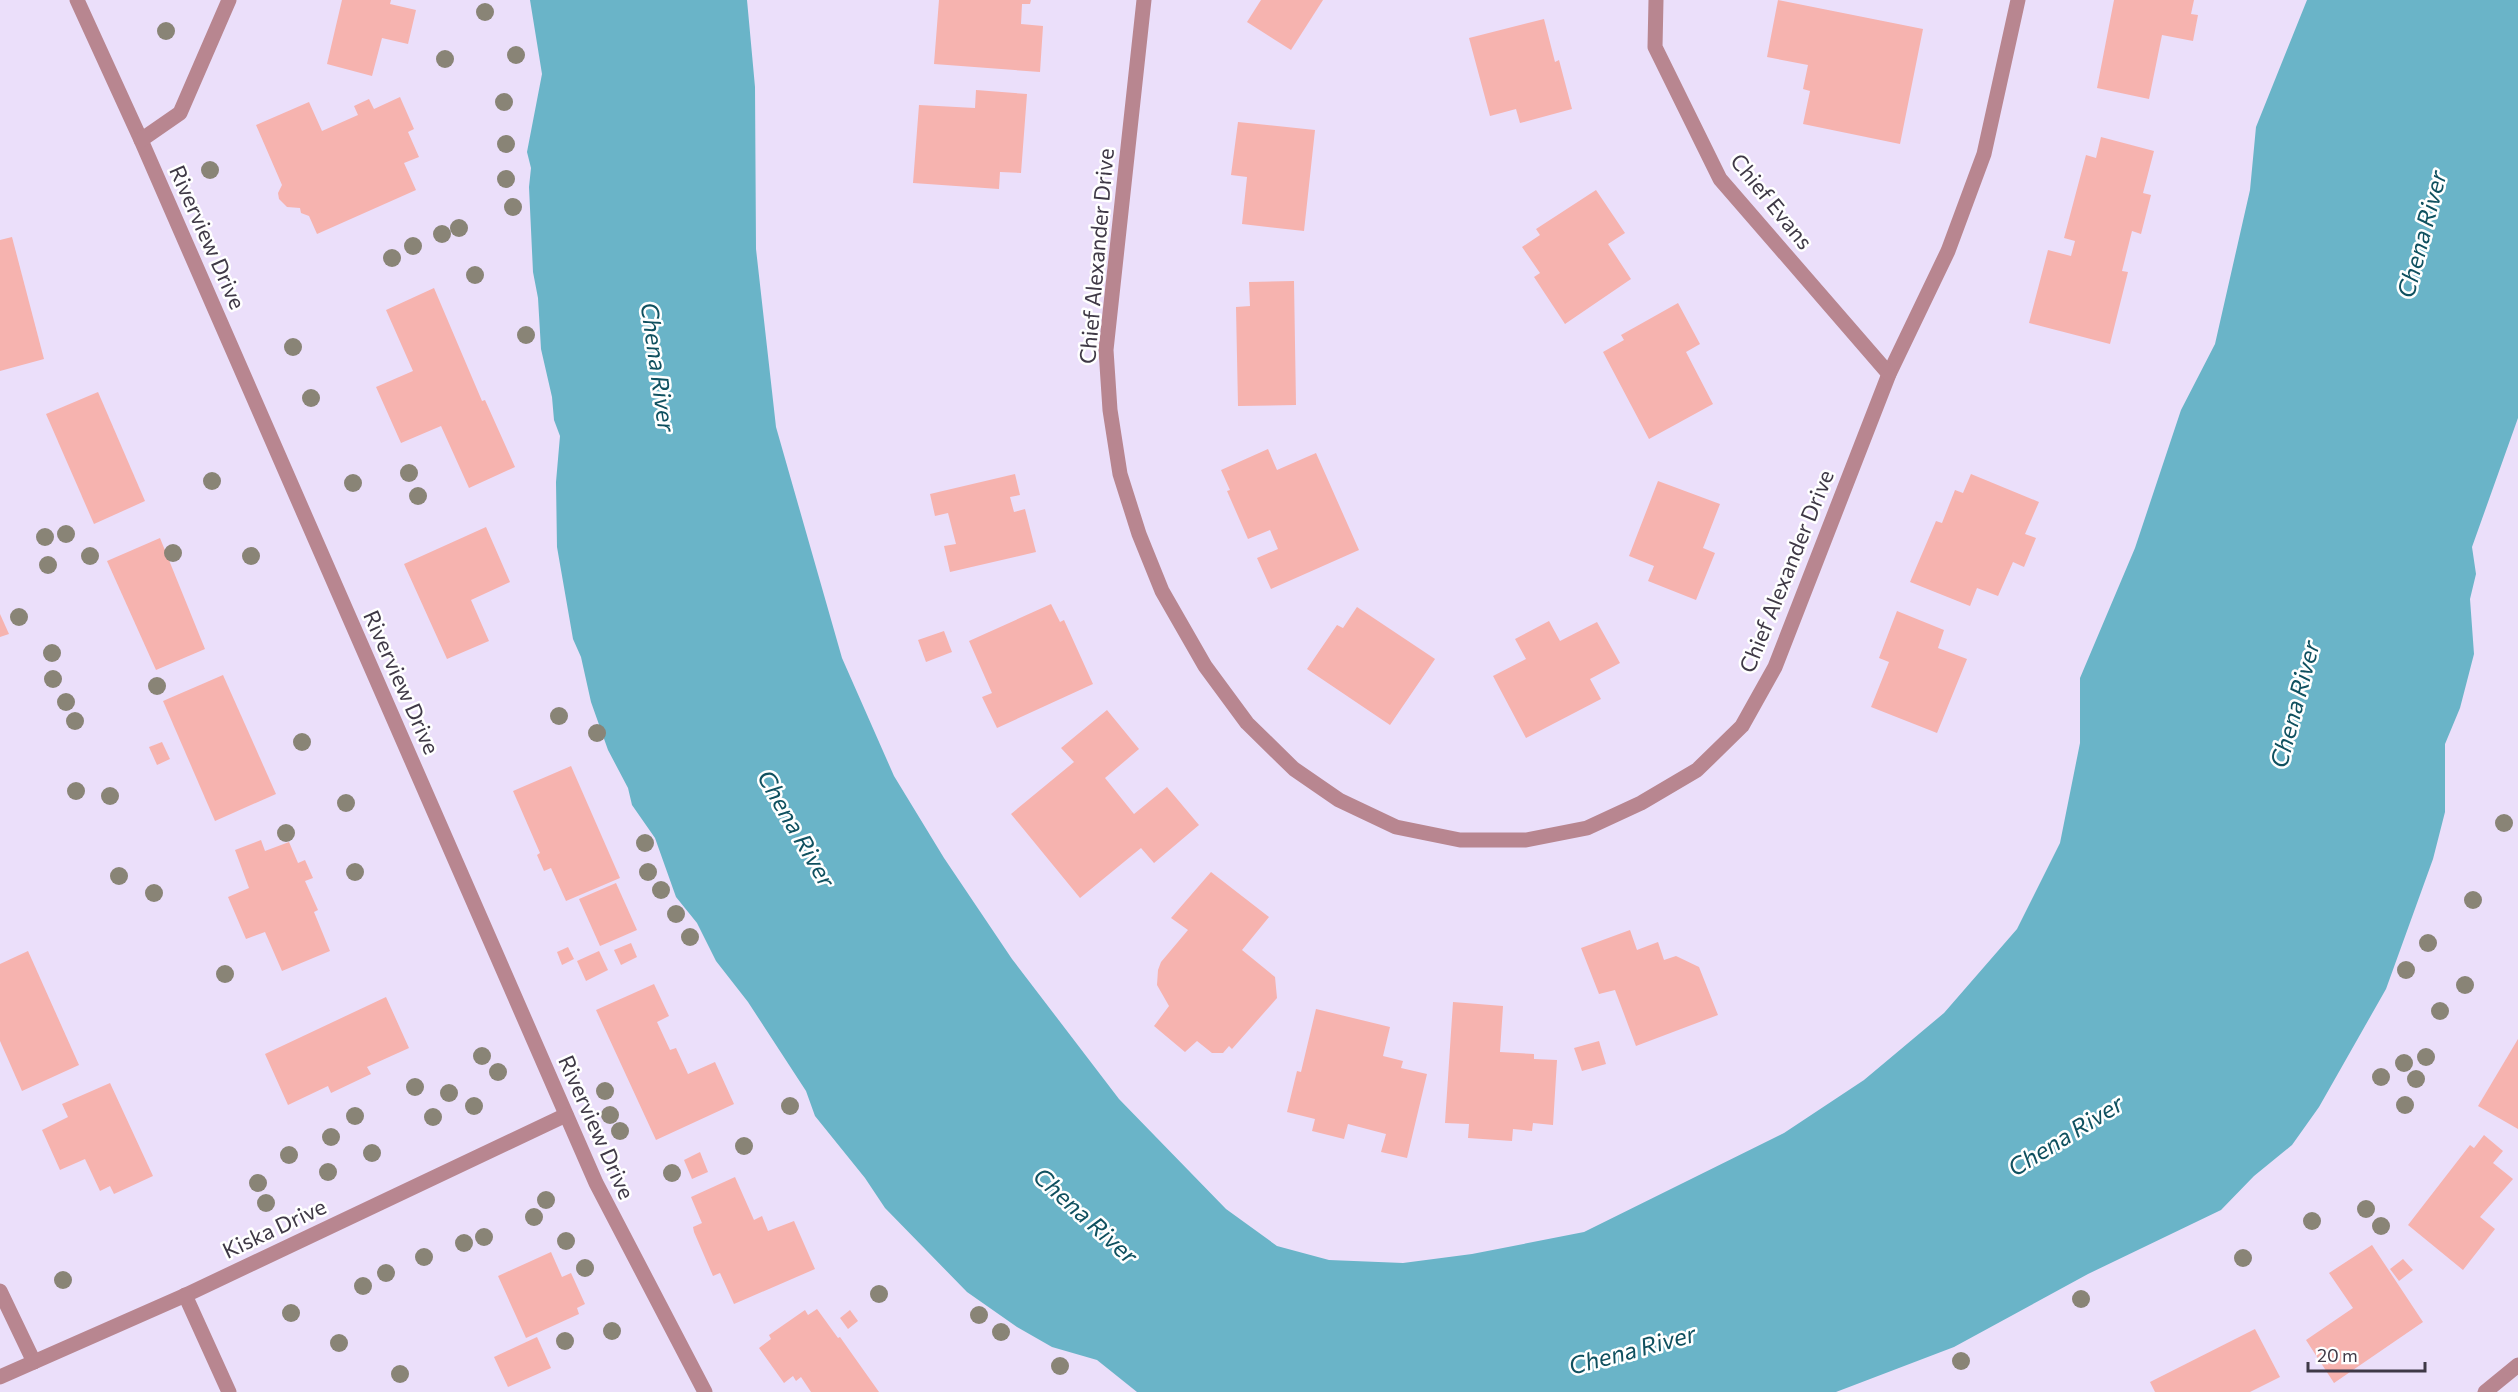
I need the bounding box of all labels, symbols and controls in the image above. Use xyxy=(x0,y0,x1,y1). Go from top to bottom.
street label: Chief Alexander Drive xyxy=(1073,147,1119,365)
street label: Chief Evans xyxy=(1725,148,1819,254)
street label: Riverview Drive xyxy=(164,161,252,313)
water label: Chena River xyxy=(2390,166,2452,301)
water label: Chena River xyxy=(636,300,683,435)
street label: Chief Alexander Drive xyxy=(1733,466,1839,676)
street label: Riverview Drive xyxy=(358,606,446,758)
water label: Chena River xyxy=(2263,636,2325,771)
water label: Chena River xyxy=(752,764,843,893)
street label: Riverview Drive xyxy=(553,1051,641,1203)
water label: Chena River xyxy=(2002,1087,2129,1182)
water label: Chena River xyxy=(1028,1161,1145,1270)
street label: Kiska Drive xyxy=(218,1192,330,1264)
water label: Chena River xyxy=(1565,1318,1700,1380)
scale bar xyxy=(2308,1335,2425,1373)
text: 20 m xyxy=(2317,1344,2358,1366)

